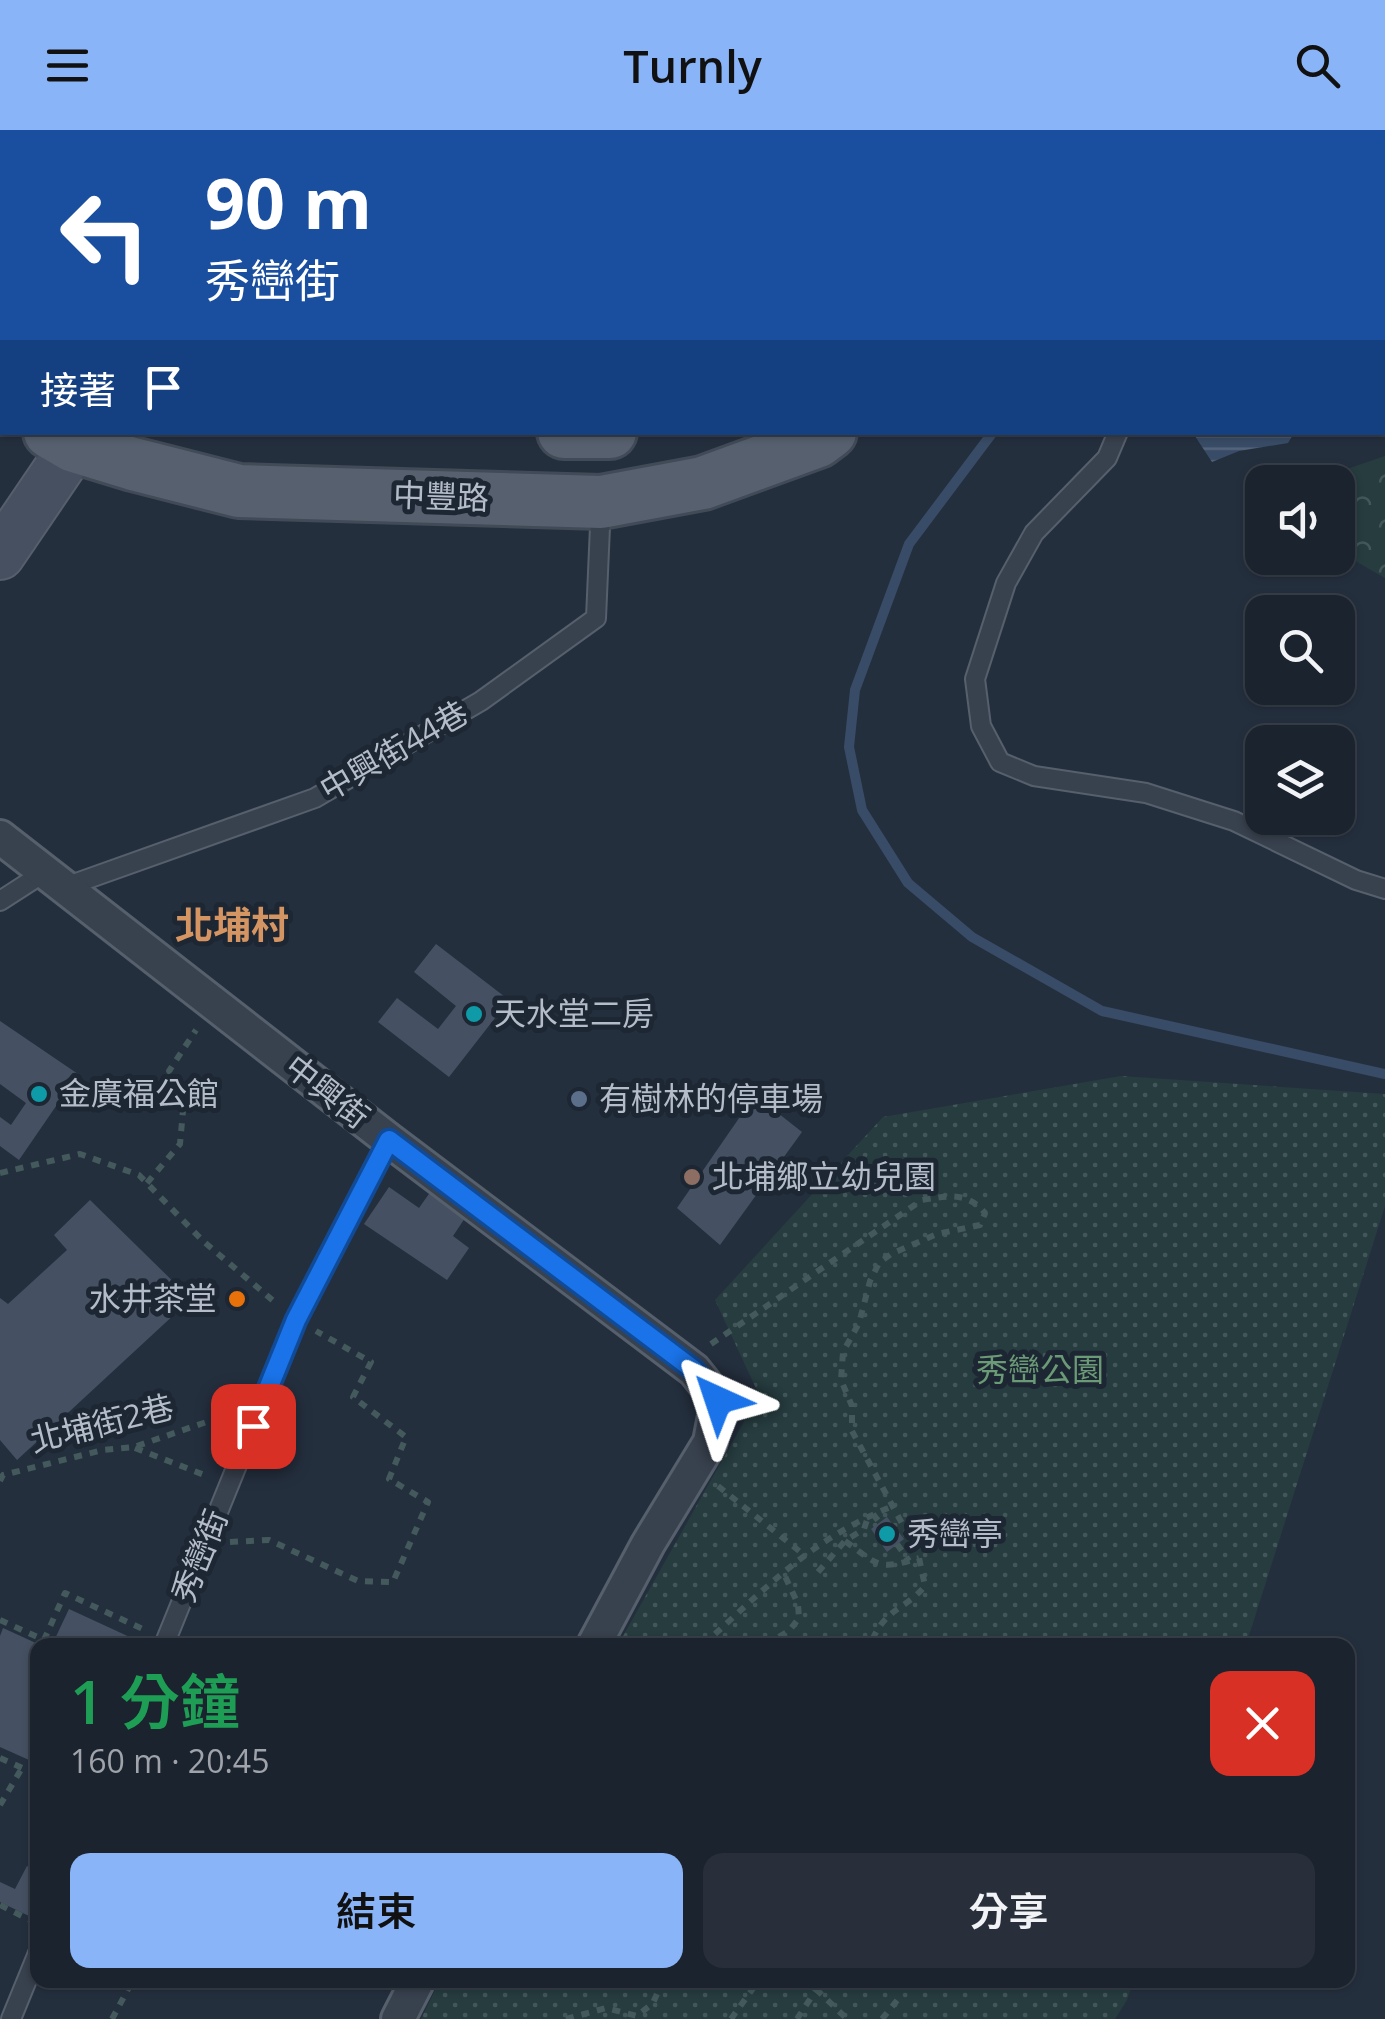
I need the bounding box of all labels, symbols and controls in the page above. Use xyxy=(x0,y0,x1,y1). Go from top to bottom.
text: Turnly xyxy=(623,35,762,96)
icon: menu xyxy=(40,38,95,93)
icon: search xyxy=(1290,38,1345,93)
text: 90 m xyxy=(205,154,372,250)
icon: left xyxy=(40,170,170,300)
text: 秀巒街 xyxy=(205,249,340,310)
icon: arrive xyxy=(136,360,191,415)
text: 接著 xyxy=(40,363,116,415)
map controls xyxy=(1245,465,1355,835)
button: sound xyxy=(1245,465,1355,575)
street label: 中豐路 xyxy=(392,472,490,519)
button: search xyxy=(1245,595,1355,705)
street label: 中興街44巷 xyxy=(311,690,475,809)
button: layers xyxy=(1245,725,1355,835)
district label: 北埔村 xyxy=(175,898,289,950)
place label: 天水堂二房 xyxy=(494,991,654,1034)
marker: 天水堂二房 xyxy=(463,1003,485,1025)
street label: 中興街 xyxy=(277,1044,379,1137)
place label: 金廣福公館 xyxy=(59,1071,219,1114)
place label: 有樹林的停車場 xyxy=(599,1076,823,1119)
marker: 金廣福公館 xyxy=(28,1083,50,1105)
marker: 有樹林的停車場 xyxy=(568,1088,590,1110)
place label: 北埔鄉立幼兒園 xyxy=(712,1154,936,1197)
marker: 北埔鄉立幼兒園 xyxy=(681,1166,703,1188)
place label: 水井茶堂 xyxy=(89,1276,217,1319)
marker: 水井茶堂 xyxy=(226,1288,248,1310)
park label: 秀巒公園 xyxy=(976,1347,1104,1390)
position arrow xyxy=(666,1348,770,1452)
street label: 北埔街2巷 xyxy=(25,1384,178,1461)
pin xyxy=(211,1384,296,1469)
icon: arrive xyxy=(226,1399,281,1454)
street label: 秀巒街 xyxy=(161,1503,237,1608)
place label: 秀巒亭 xyxy=(907,1511,1003,1554)
marker: 秀巒亭 xyxy=(876,1523,898,1545)
text: 1 分鐘 xyxy=(70,1660,240,1742)
button: close xyxy=(1210,1671,1315,1776)
text: 160 m · 20:45 xyxy=(70,1739,269,1782)
button: 結束 xyxy=(70,1853,683,1968)
button: 分享 xyxy=(703,1853,1315,1968)

